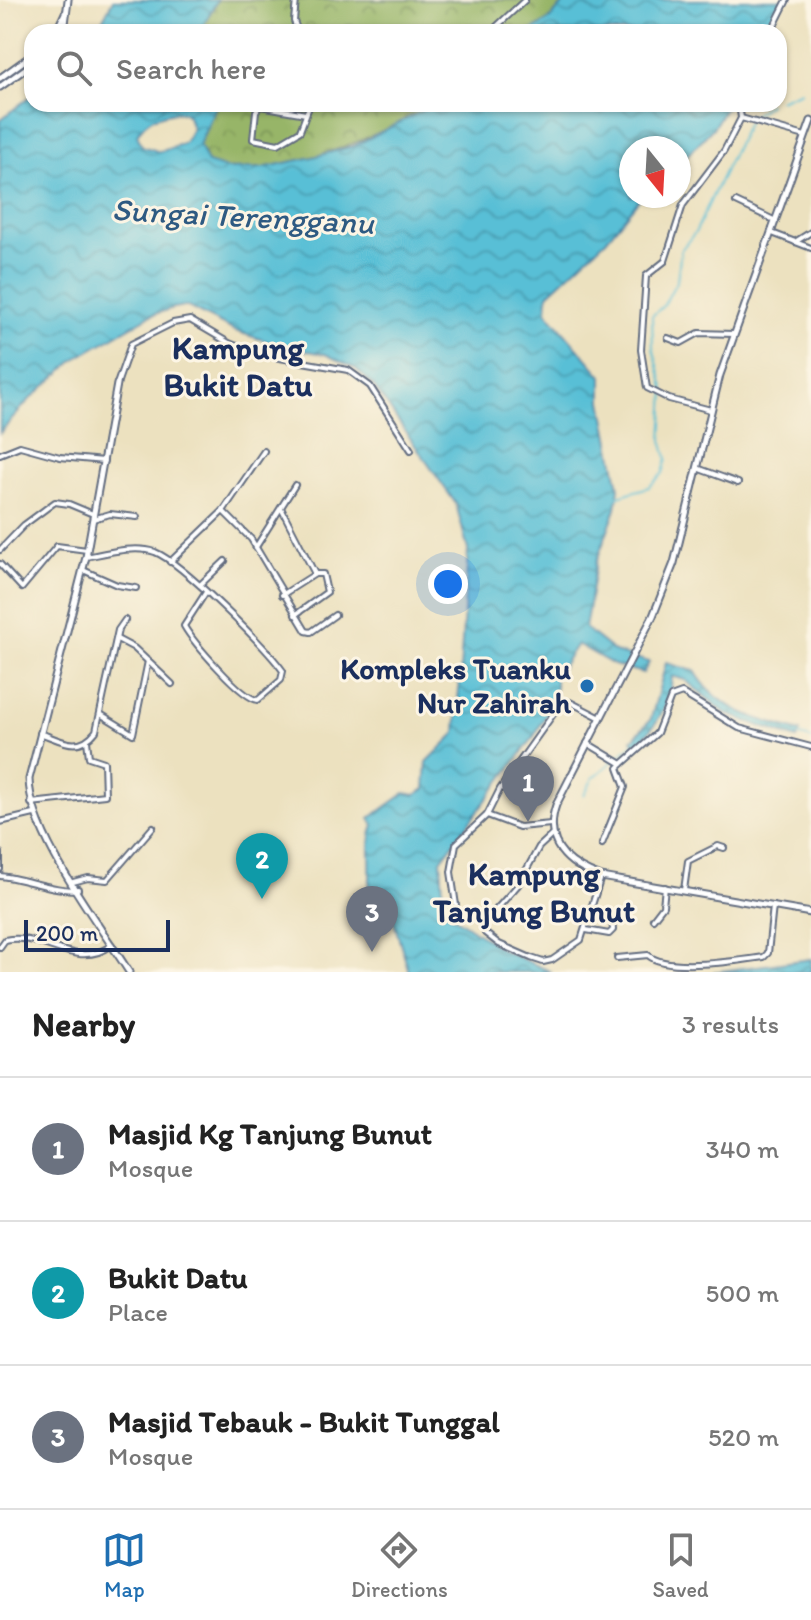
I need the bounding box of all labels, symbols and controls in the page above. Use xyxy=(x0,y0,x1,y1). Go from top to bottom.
search box xyxy=(24,24,787,112)
icon: search xyxy=(52,46,96,90)
text: Search here xyxy=(116,50,266,87)
north arrow xyxy=(619,136,691,208)
water label: Sungai Terengganu xyxy=(111,190,376,242)
district label: Kampung Bukit Datu xyxy=(164,329,313,404)
your location xyxy=(428,564,468,604)
place label: Kompleks Tuanku Nur Zahirah xyxy=(340,650,572,721)
marker: Kompleks Tuanku Nur Zahirah xyxy=(578,677,596,695)
pin: 1 xyxy=(502,756,554,822)
pin: 2 xyxy=(236,833,288,899)
district label: Kampung Tanjung Bunut xyxy=(432,855,635,930)
pin: 3 xyxy=(346,886,398,952)
scale bar xyxy=(24,916,170,952)
text: 200 m xyxy=(36,920,98,947)
text: Nearby xyxy=(32,1004,135,1045)
text: 3 results xyxy=(682,1008,779,1040)
text: Masjid Kg Tanjung Bunut xyxy=(108,1115,432,1152)
text: 1 xyxy=(52,1133,64,1165)
text: 340 m xyxy=(705,1133,779,1165)
text: Mosque xyxy=(108,1152,193,1184)
text: Bukit Datu xyxy=(108,1259,248,1296)
text: 2 xyxy=(51,1277,65,1309)
text: 500 m xyxy=(706,1277,779,1309)
text: Place xyxy=(108,1296,168,1328)
text: Masjid Tebauk - Bukit Tunggal xyxy=(108,1403,500,1440)
text: 3 xyxy=(51,1421,65,1453)
text: 520 m xyxy=(708,1421,779,1453)
text: Mosque xyxy=(108,1440,193,1472)
tab: Map xyxy=(102,1528,146,1603)
tab: Directions xyxy=(351,1528,448,1603)
tab: Saved xyxy=(652,1528,709,1603)

